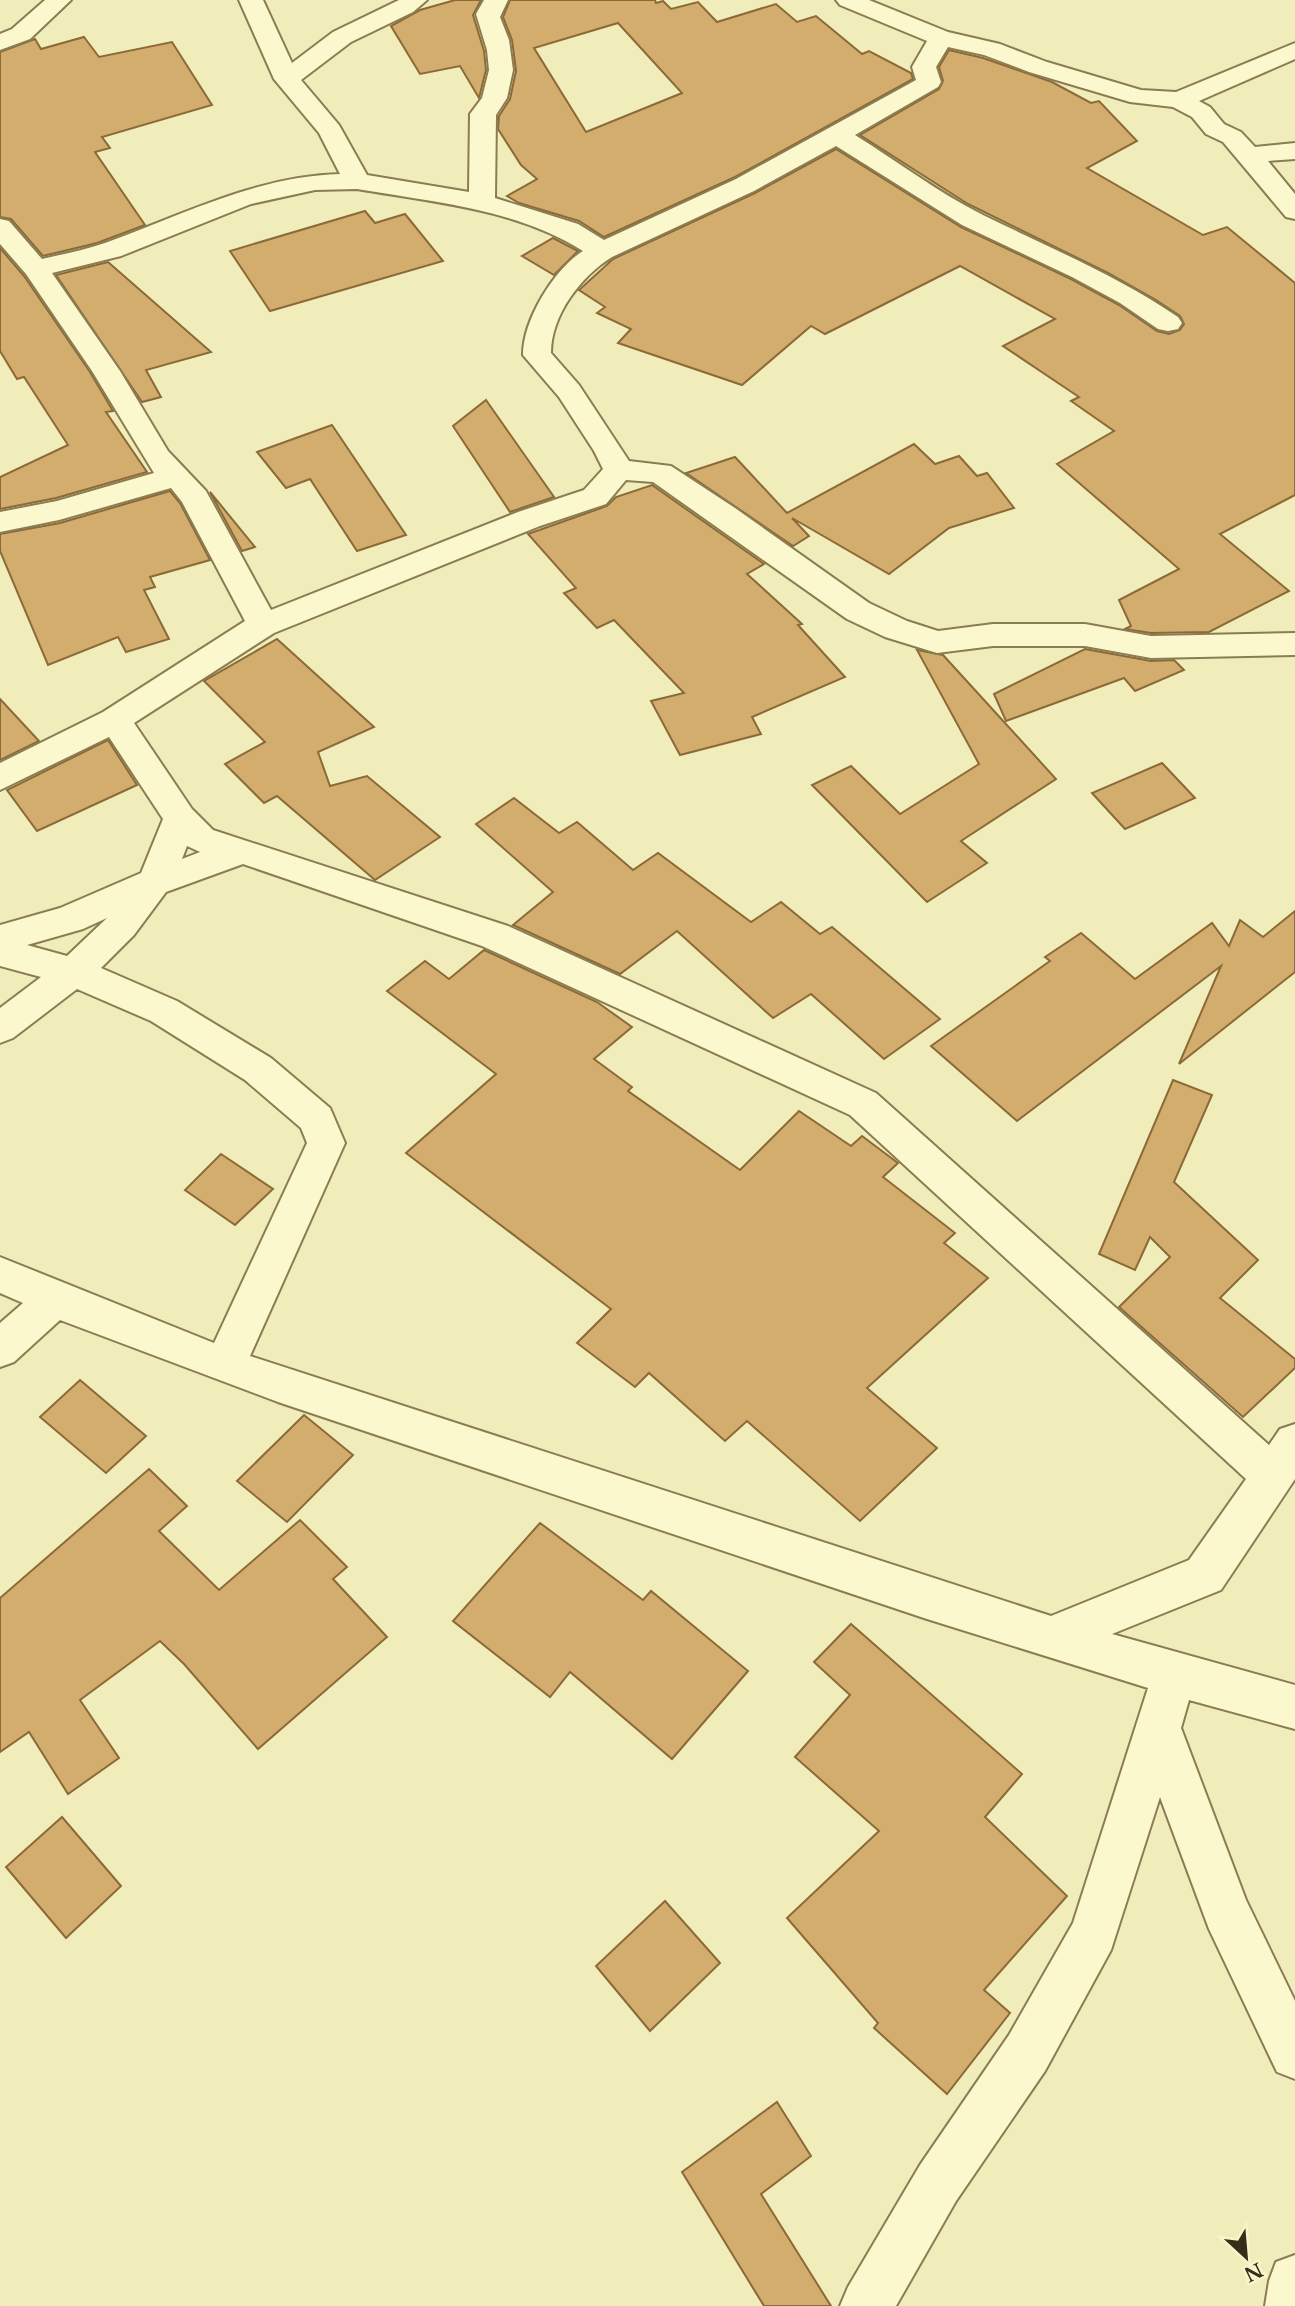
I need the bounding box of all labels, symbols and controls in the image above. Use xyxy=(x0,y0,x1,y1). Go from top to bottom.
north arrow xyxy=(1211,2222,1281,2292)
text: N xyxy=(1240,2258,1266,2286)

